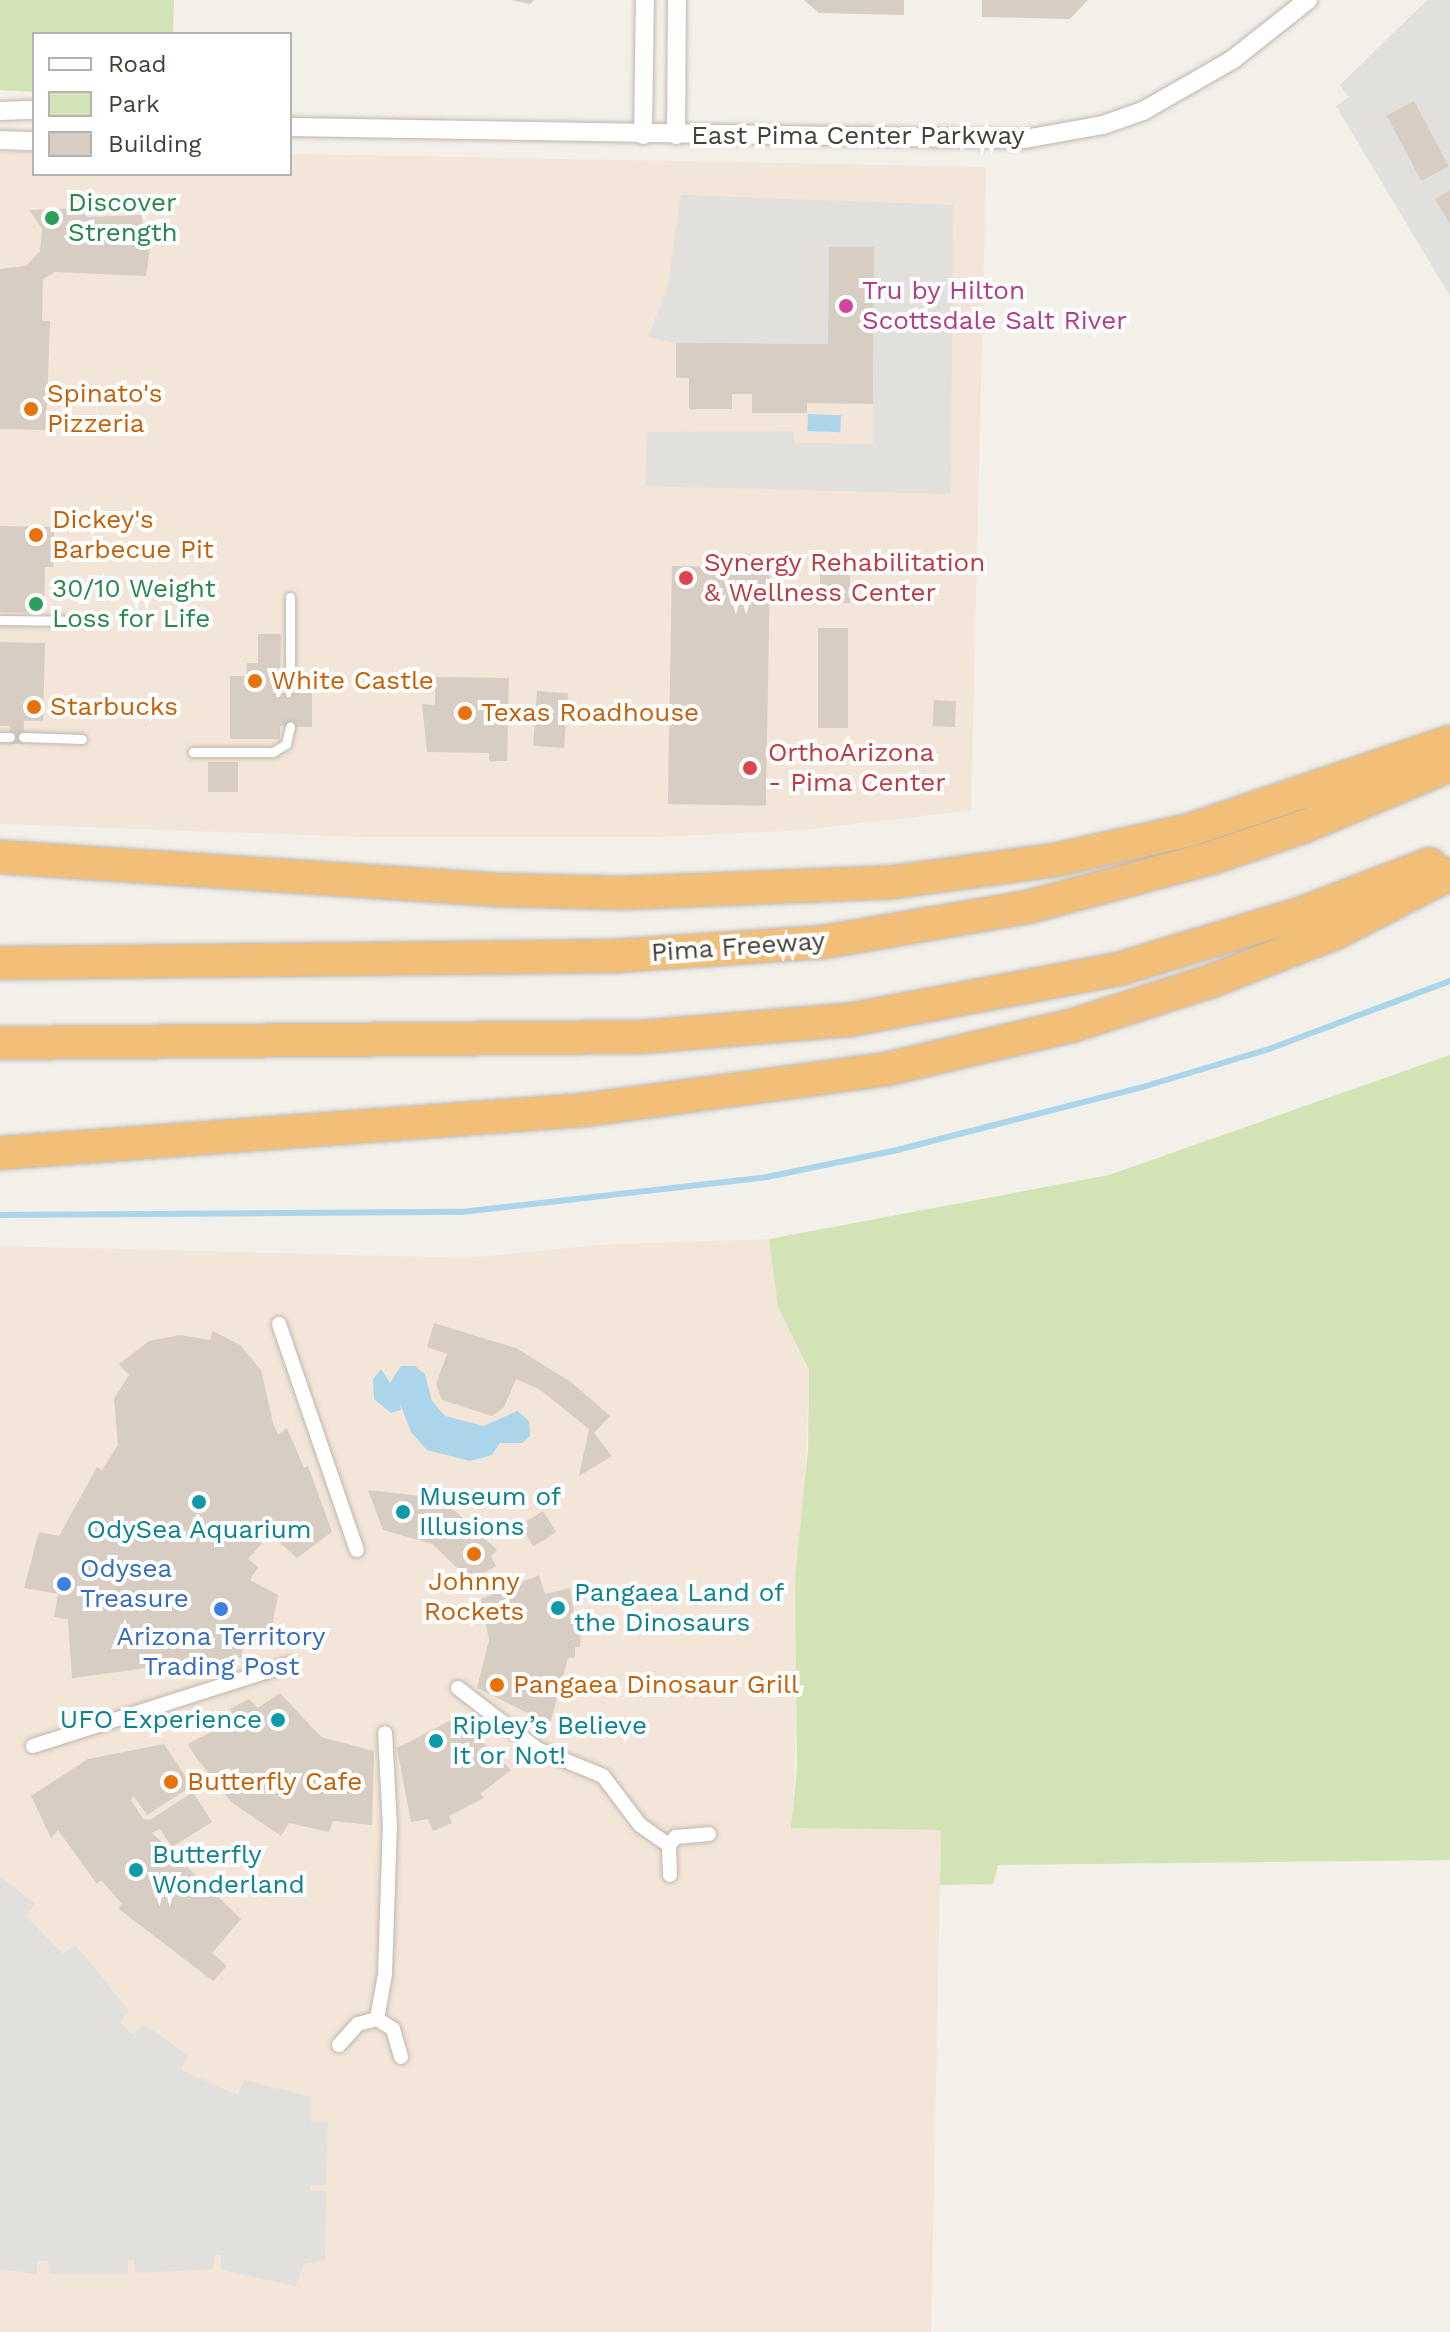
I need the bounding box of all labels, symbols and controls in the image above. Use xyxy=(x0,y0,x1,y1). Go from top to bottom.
legend xyxy=(32,32,292,176)
text: Road xyxy=(108,50,167,78)
text: Park xyxy=(108,90,160,118)
street label: East Pima Center Parkway xyxy=(691,120,1025,152)
text: Building xyxy=(108,130,201,158)
place label: Discover Strength xyxy=(68,187,178,248)
marker: Discover Strength xyxy=(43,209,61,227)
place label: Tru by Hilton Scottsdale Salt River xyxy=(862,275,1127,336)
marker: Tru by Hilton Scottsdale Salt River xyxy=(837,297,855,315)
place label: Spinato's Pizzeria xyxy=(47,378,163,440)
marker: Spinato's Pizzeria xyxy=(22,400,40,418)
place label: Dickey's Barbecue Pit xyxy=(52,504,214,566)
marker: Dickey's Barbecue Pit xyxy=(27,526,45,544)
place label: Synergy Rehabilitation & Wellness Center xyxy=(704,547,986,608)
marker: Synergy Rehabilitation & Wellness Center xyxy=(675,567,697,589)
place label: 30/10 Weight Loss for Life xyxy=(52,573,216,634)
marker: 30/10 Weight Loss for Life xyxy=(27,595,45,613)
place label: White Castle xyxy=(271,665,434,697)
marker: White Castle xyxy=(246,672,264,690)
place label: Starbucks xyxy=(50,691,178,723)
place label: Texas Roadhouse xyxy=(481,697,699,729)
marker: Starbucks xyxy=(25,698,43,716)
marker: Texas Roadhouse xyxy=(456,704,474,722)
place label: OrthoArizona - Pima Center xyxy=(768,737,947,798)
marker: OrthoArizona - Pima Center xyxy=(739,757,761,779)
street label: Pima Freeway xyxy=(650,925,826,969)
place label: Museum of Illusions xyxy=(419,1481,561,1542)
marker: OdySea Aquarium xyxy=(190,1493,208,1511)
marker: Museum of Illusions xyxy=(394,1503,412,1521)
place label: OdySea Aquarium xyxy=(86,1514,312,1546)
marker: Johnny Rockets xyxy=(465,1545,483,1563)
place label: Odysea Treasure xyxy=(80,1553,189,1614)
place label: Johnny Rockets xyxy=(424,1566,524,1628)
marker: Odysea Treasure xyxy=(55,1575,73,1593)
place label: Pangaea Land of the Dinosaurs xyxy=(574,1577,785,1638)
marker: Pangaea Land of the Dinosaurs xyxy=(549,1599,567,1617)
marker: Arizona Territory Trading Post xyxy=(212,1600,230,1618)
place label: Arizona Territory Trading Post xyxy=(116,1621,326,1682)
place label: Pangaea Dinosaur Grill xyxy=(513,1669,800,1701)
marker: Pangaea Dinosaur Grill xyxy=(488,1676,506,1694)
place label: UFO Experience xyxy=(60,1704,262,1736)
place label: Ripley’s Believe It or Not! xyxy=(452,1710,647,1772)
marker: UFO Experience xyxy=(269,1711,287,1729)
marker: Ripley’s Believe It or Not! xyxy=(427,1732,445,1750)
place label: Butterfly Cafe xyxy=(187,1766,363,1798)
marker: Butterfly Cafe xyxy=(162,1773,180,1791)
place label: Butterfly Wonderland xyxy=(152,1839,305,1900)
marker: Butterfly Wonderland xyxy=(127,1861,145,1879)

